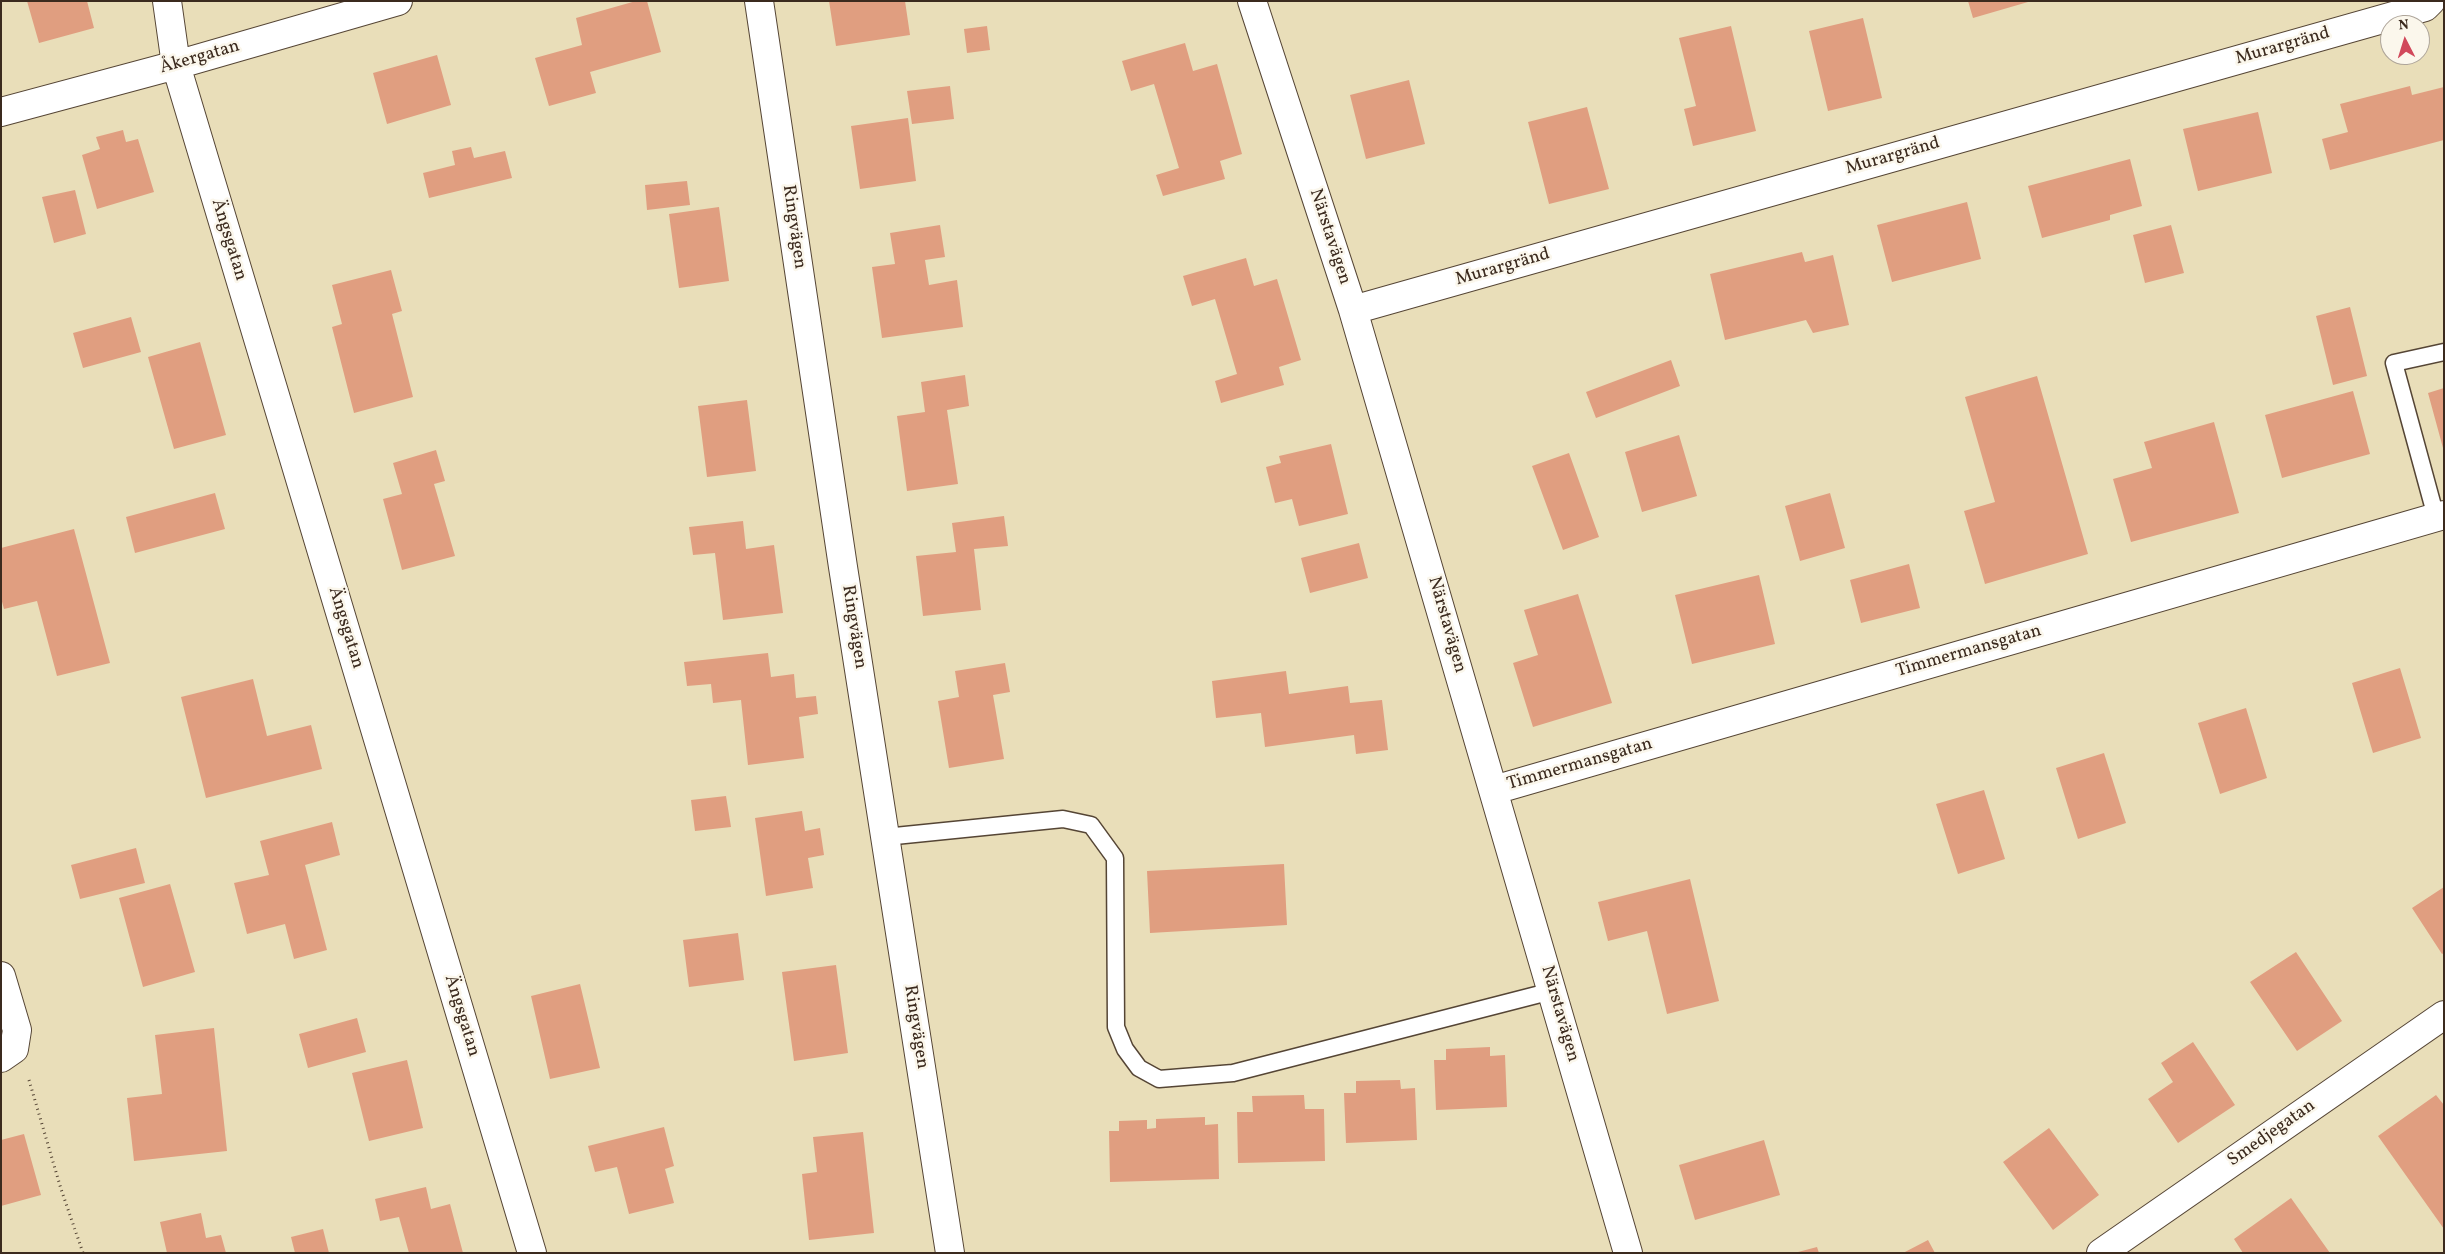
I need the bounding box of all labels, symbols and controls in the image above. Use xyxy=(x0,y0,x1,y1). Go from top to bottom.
north arrow xyxy=(2380,15,2430,65)
text: N xyxy=(2398,16,2410,35)
street label: Murargränd xyxy=(2233,23,2333,71)
street label: Åkergatan xyxy=(158,36,242,80)
street label: Murargränd xyxy=(1843,133,1943,181)
street label: Ringvägen xyxy=(776,184,810,270)
street label: Närstavägen xyxy=(1303,186,1355,288)
street label: Ängsgatan xyxy=(205,197,251,283)
street label: Murargränd xyxy=(1453,244,1553,292)
street label: Närstavägen xyxy=(1422,574,1470,676)
street label: Ringvägen xyxy=(836,584,870,670)
street label: Ängsgatan xyxy=(322,585,368,671)
street label: Timmermansgatan xyxy=(1894,621,2044,683)
street label: Timmermansgatan xyxy=(1505,734,1655,796)
street label: Närstavägen xyxy=(1535,963,1583,1065)
street label: Ängsgatan xyxy=(438,973,484,1059)
street label: Ringvägen xyxy=(898,984,932,1070)
street label: Smedjegatan xyxy=(2224,1096,2320,1172)

